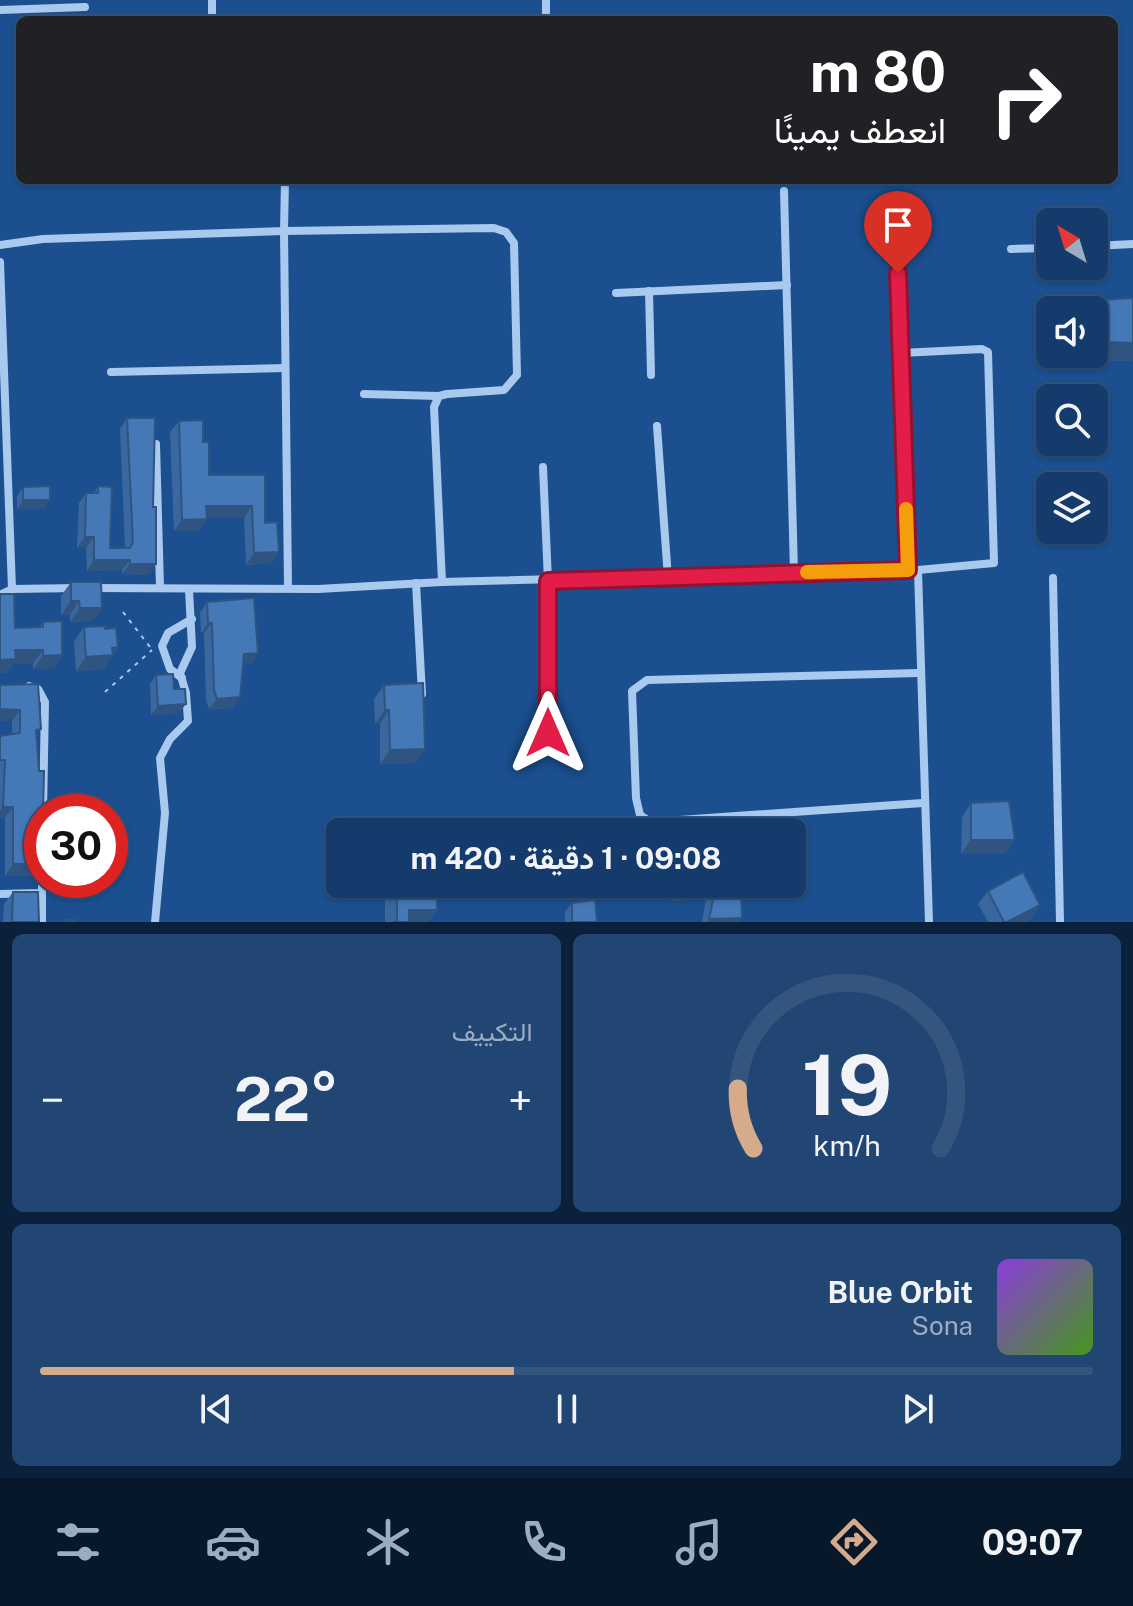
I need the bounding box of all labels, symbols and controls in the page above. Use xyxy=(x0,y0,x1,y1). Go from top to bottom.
text: 80 m xyxy=(810,39,946,105)
icon: right xyxy=(974,48,1078,152)
text: انعطف يمينًا xyxy=(774,109,946,151)
pin xyxy=(864,191,932,273)
icon: arrive xyxy=(876,203,920,247)
north arrow xyxy=(1036,208,1108,280)
map controls xyxy=(1036,208,1108,544)
button: sound xyxy=(1036,296,1108,368)
button: search xyxy=(1036,384,1108,456)
button: layers xyxy=(1036,472,1108,544)
position arrow xyxy=(506,691,590,775)
speed limit sign: 30 xyxy=(24,794,128,898)
text: 09:08 · 1 دقيقة · 420 m xyxy=(411,840,721,876)
text: التكييف xyxy=(452,1016,533,1047)
text: 19 xyxy=(802,1036,892,1134)
text: 22° xyxy=(234,1064,339,1135)
text: − xyxy=(40,1074,64,1126)
text: + xyxy=(508,1074,532,1126)
text: km/h xyxy=(813,1129,880,1162)
text: Blue Orbit xyxy=(827,1274,973,1310)
text: Sona xyxy=(912,1310,973,1341)
icon: previous xyxy=(194,1387,238,1431)
icon: pause xyxy=(545,1387,589,1431)
icon: next xyxy=(896,1387,940,1431)
icon: filters xyxy=(50,1514,106,1570)
icon: car xyxy=(205,1514,261,1570)
icon: climate xyxy=(360,1514,416,1570)
icon: phone xyxy=(516,1514,572,1570)
icon: music xyxy=(671,1514,727,1570)
icon: directions xyxy=(826,1514,882,1570)
text: 09:07 xyxy=(982,1521,1083,1563)

